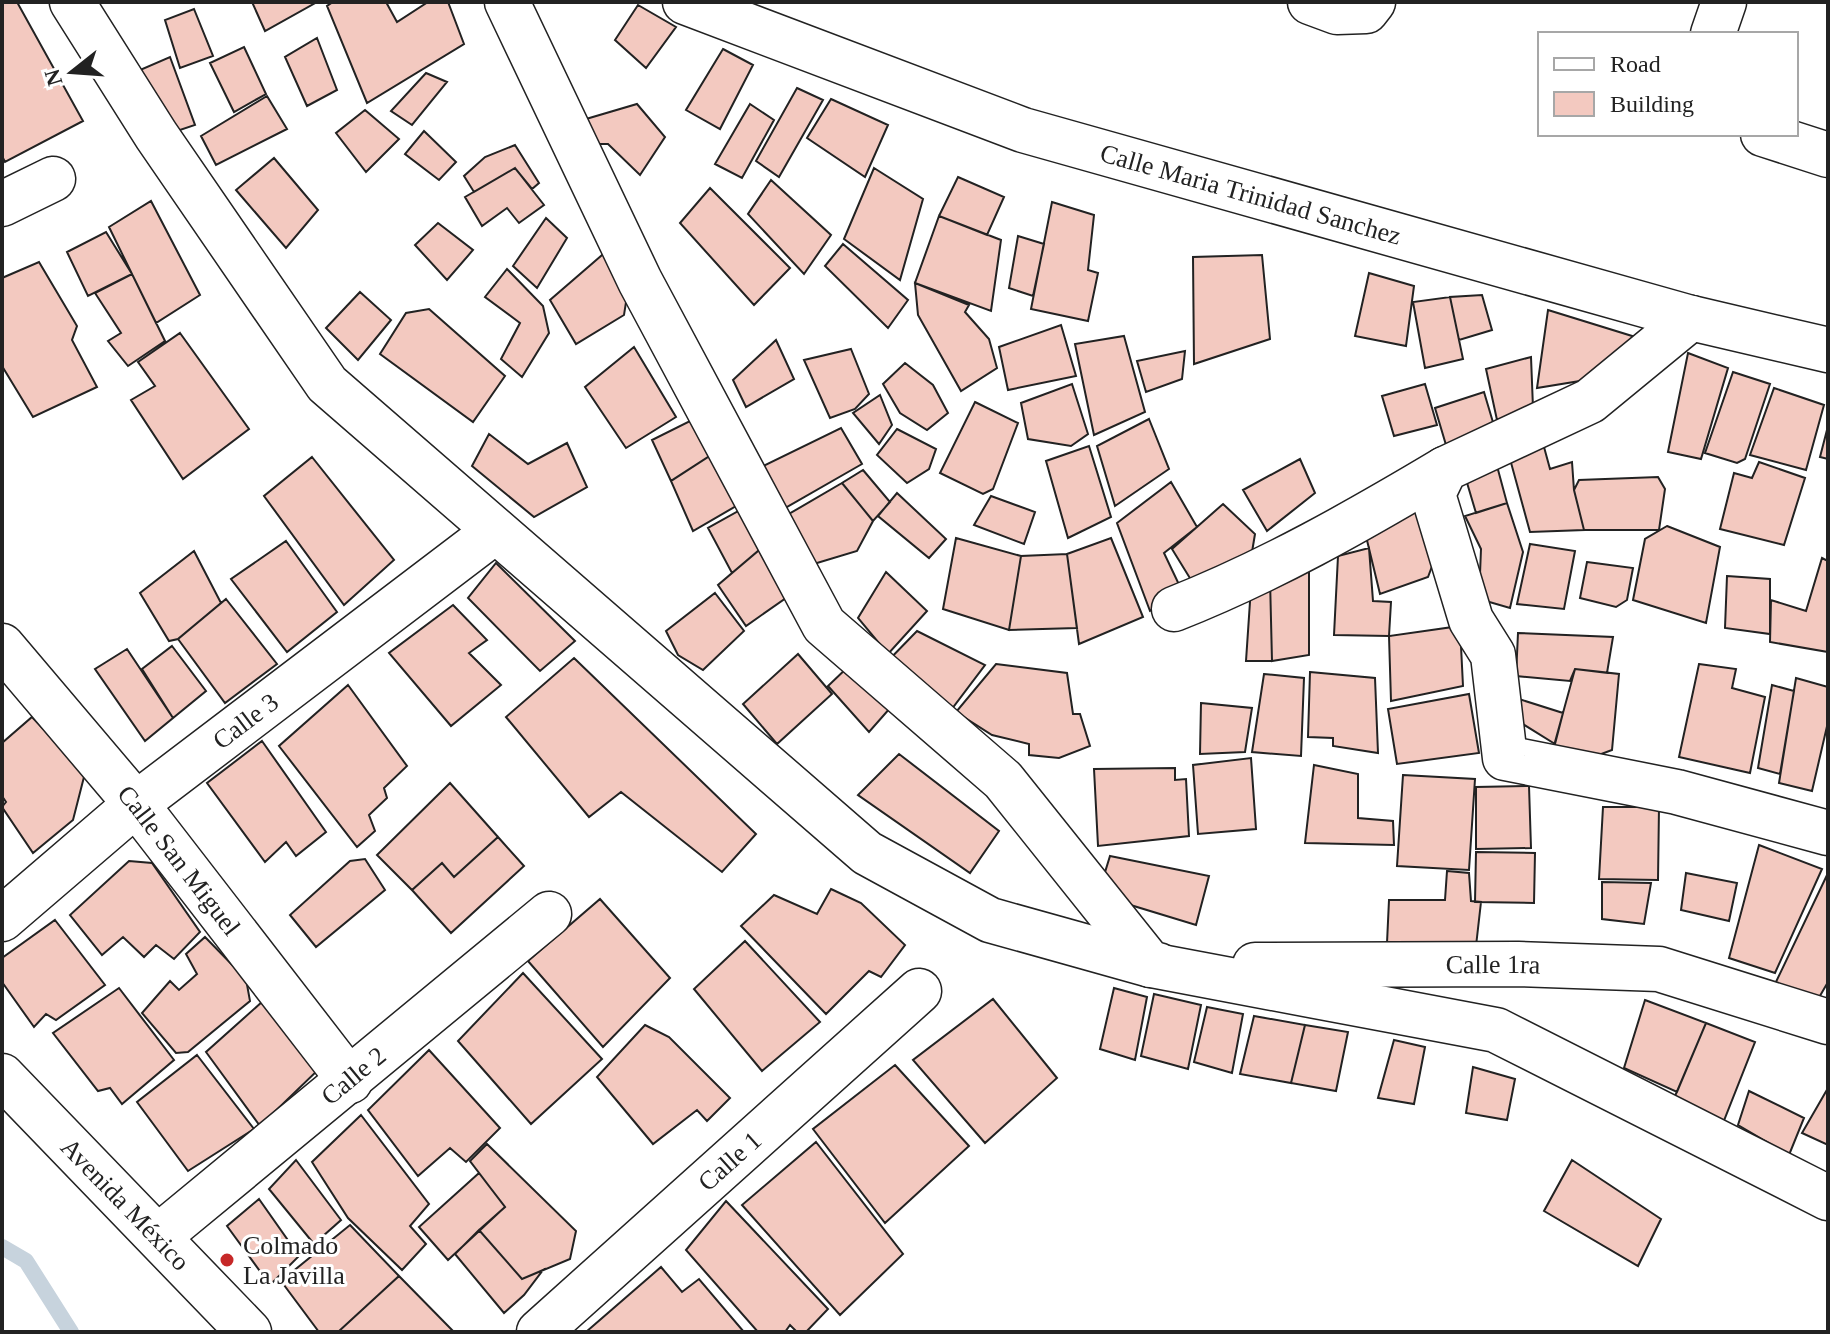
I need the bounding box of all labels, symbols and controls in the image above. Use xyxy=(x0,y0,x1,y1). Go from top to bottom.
north arrow xyxy=(32,32,112,112)
legend xyxy=(1538,32,1798,136)
text: Road xyxy=(1610,51,1661,77)
text: N xyxy=(39,66,68,89)
text: Building xyxy=(1610,91,1694,117)
street label: Calle Maria Trinidad Sanchez xyxy=(1097,138,1404,251)
street label: Calle 3 xyxy=(207,687,284,755)
street label: Calle San Miguel xyxy=(111,780,246,941)
street label: Calle 1ra xyxy=(1446,950,1541,980)
street label: Calle 2 xyxy=(316,1041,392,1111)
street label: Calle 1 xyxy=(692,1126,767,1197)
street label: Avenida México xyxy=(55,1132,195,1276)
place label: Colmado La Javilla xyxy=(243,1231,345,1290)
marker: Colmado La Javilla xyxy=(218,1251,236,1269)

